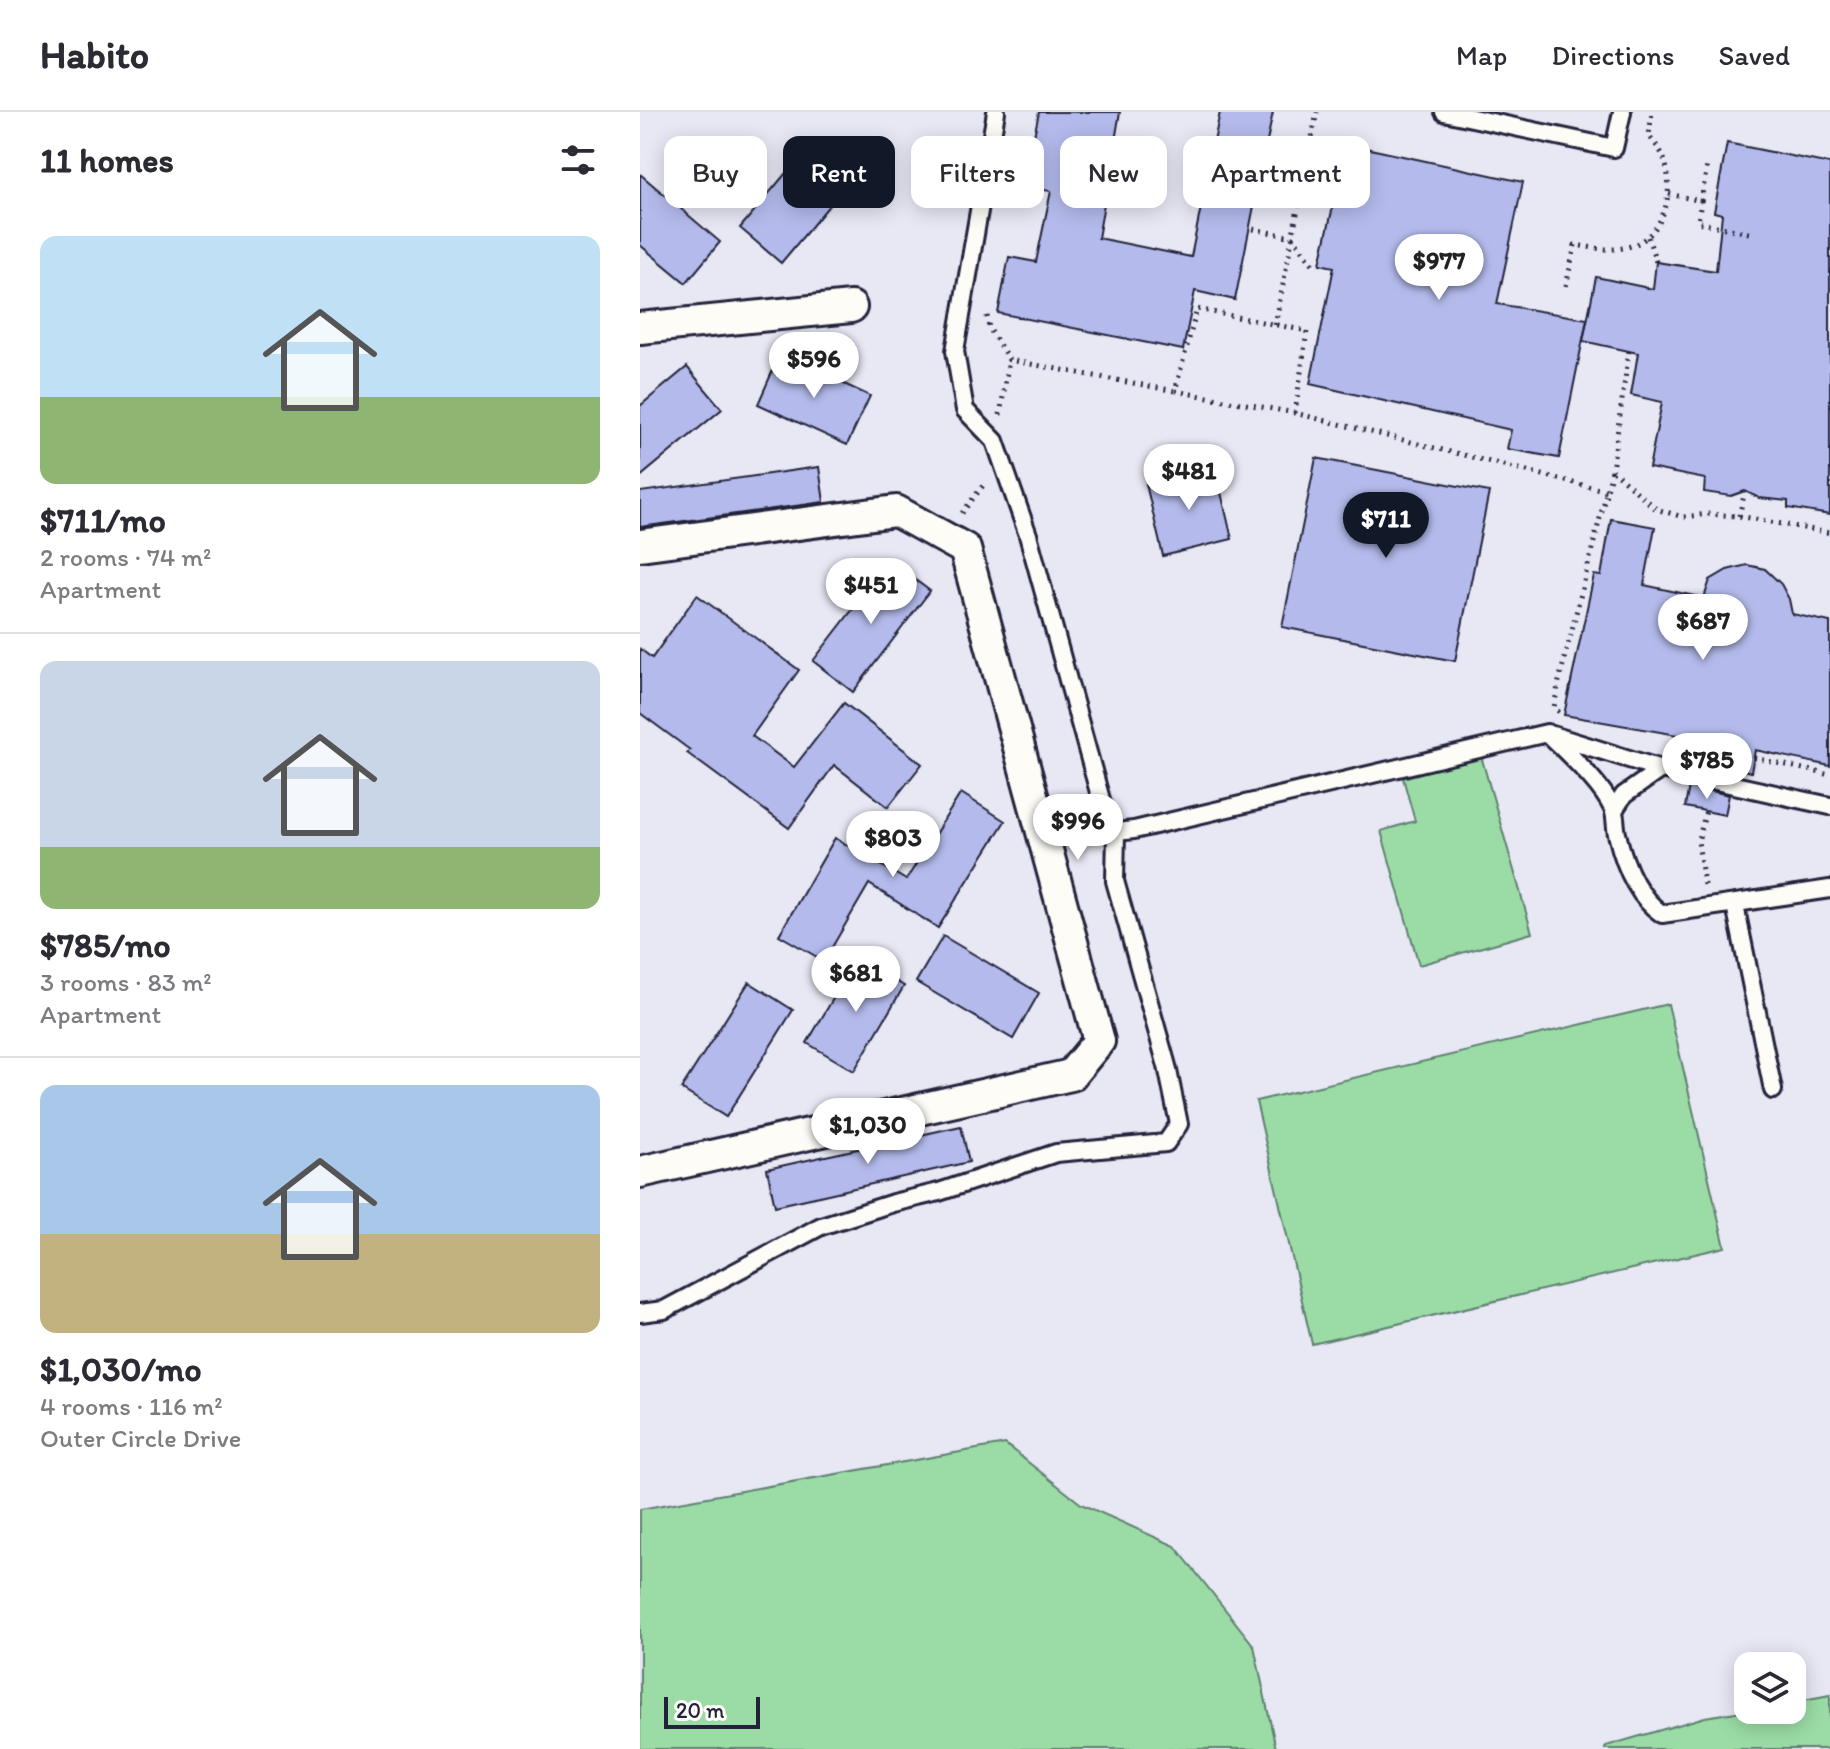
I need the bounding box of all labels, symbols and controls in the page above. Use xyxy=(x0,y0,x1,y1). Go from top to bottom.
text: Habito xyxy=(40,32,149,78)
text: Map xyxy=(1456,38,1507,72)
text: Directions xyxy=(1551,38,1675,72)
text: Saved xyxy=(1719,38,1790,72)
chip: Buy xyxy=(664,136,767,208)
chip: Rent xyxy=(783,136,895,208)
chip: Filters xyxy=(911,136,1044,208)
chip: New xyxy=(1060,136,1167,208)
chip: Apartment xyxy=(1183,136,1370,208)
icon: filters xyxy=(556,138,600,182)
text: 11 homes xyxy=(40,140,174,181)
pin: $977 xyxy=(1392,234,1486,302)
text: $977 xyxy=(1413,244,1465,276)
icon: home xyxy=(248,288,392,432)
pin: $596 xyxy=(767,332,861,400)
text: $596 xyxy=(787,342,841,374)
pin: $481 xyxy=(1142,444,1236,512)
text: $481 xyxy=(1161,454,1217,486)
pin: $711 xyxy=(1339,492,1433,560)
text: $711/mo xyxy=(40,500,166,541)
text: $711 xyxy=(1361,502,1411,534)
text: 2 rooms · 74 m² xyxy=(40,541,211,573)
pin: $451 xyxy=(824,558,918,626)
text: $451 xyxy=(844,568,898,600)
text: Apartment xyxy=(40,573,161,605)
pin: $687 xyxy=(1656,594,1750,662)
text: $687 xyxy=(1676,604,1730,636)
icon: home xyxy=(248,713,392,857)
pin: $785 xyxy=(1660,733,1754,801)
text: $785 xyxy=(1680,743,1734,775)
pin: $996 xyxy=(1031,794,1125,862)
text: $996 xyxy=(1051,804,1105,836)
pin: $803 xyxy=(846,811,940,879)
text: $803 xyxy=(864,821,922,853)
text: $785/mo xyxy=(40,925,171,966)
pin: $681 xyxy=(809,946,903,1014)
text: $681 xyxy=(829,956,883,988)
text: 3 rooms · 83 m² xyxy=(40,966,212,998)
text: Apartment xyxy=(40,998,161,1030)
pin: $1,030 xyxy=(803,1098,933,1166)
text: $1,030 xyxy=(829,1108,907,1140)
icon: home xyxy=(248,1137,392,1281)
text: $1,030/mo xyxy=(40,1349,202,1390)
text: 4 rooms · 116 m² xyxy=(40,1390,223,1422)
text: Outer Circle Drive xyxy=(40,1422,241,1454)
map controls xyxy=(1734,1652,1806,1724)
button: layers xyxy=(1734,1652,1806,1724)
scale bar xyxy=(664,1693,760,1729)
text: 20 m xyxy=(676,1697,725,1724)

